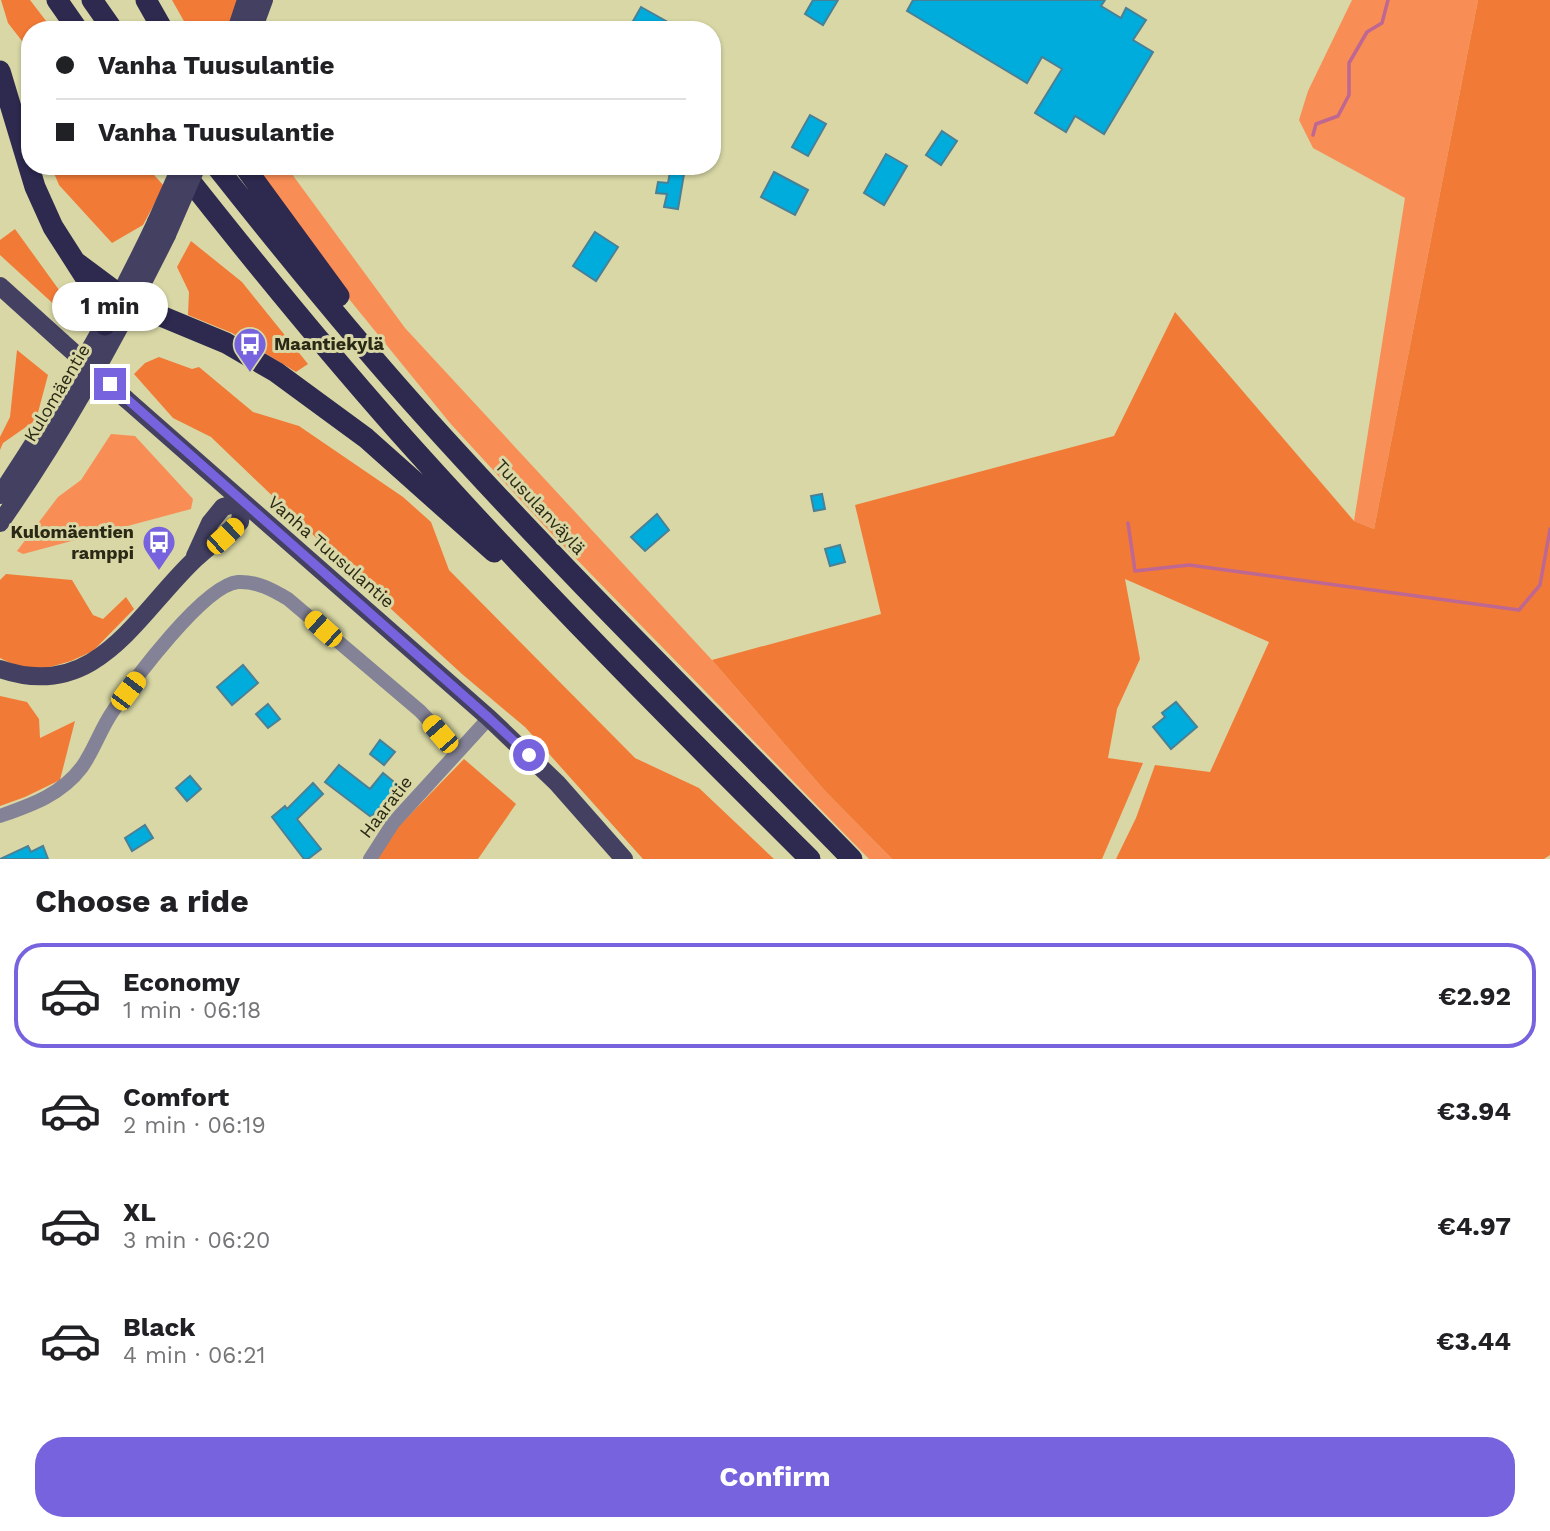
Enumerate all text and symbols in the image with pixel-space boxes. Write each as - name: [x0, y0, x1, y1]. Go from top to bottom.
- text: Vanha Tuusulantie: [98, 50, 335, 80]
- text: Vanha Tuusulantie: [98, 117, 335, 147]
- callout: 1 min: [52, 282, 168, 332]
- text: 1 min: [80, 293, 140, 320]
- bus stop icon: Maantiekylä: [231, 325, 269, 374]
- place label: Maantiekylä: [274, 333, 384, 354]
- street label: Kulomäentie: [19, 340, 94, 445]
- route end: [94, 368, 126, 400]
- street label: Tuusulanväylä: [491, 455, 590, 559]
- street label: Vanha Tuusulantie: [264, 491, 399, 612]
- car: [203, 514, 248, 558]
- place label: Kulomäentien ramppi: [10, 521, 134, 563]
- bus stop icon: Kulomäentien ramppi: [140, 523, 178, 572]
- car: [301, 607, 346, 651]
- car: [107, 668, 150, 714]
- car: [419, 711, 462, 757]
- route start: [513, 739, 545, 771]
- street label: Haaratie: [355, 771, 416, 842]
- text: Choose a ride: [35, 882, 249, 920]
- icon: car: [39, 964, 102, 1027]
- text: Economy: [123, 967, 240, 997]
- text: €2.92: [1438, 981, 1511, 1011]
- text: 1 min · 06:18: [123, 997, 261, 1024]
- icon: car: [39, 1079, 102, 1142]
- text: Comfort: [123, 1082, 229, 1112]
- text: €3.94: [1437, 1096, 1511, 1126]
- text: 2 min · 06:19: [123, 1112, 266, 1139]
- icon: car: [39, 1194, 102, 1257]
- text: XL: [123, 1197, 156, 1227]
- text: €4.97: [1437, 1211, 1511, 1241]
- text: 3 min · 06:20: [123, 1227, 270, 1254]
- icon: car: [39, 1309, 102, 1372]
- text: Black: [123, 1312, 195, 1342]
- text: €3.44: [1436, 1326, 1511, 1356]
- text: 4 min · 06:21: [123, 1342, 266, 1369]
- button: Confirm: [35, 1437, 1515, 1517]

